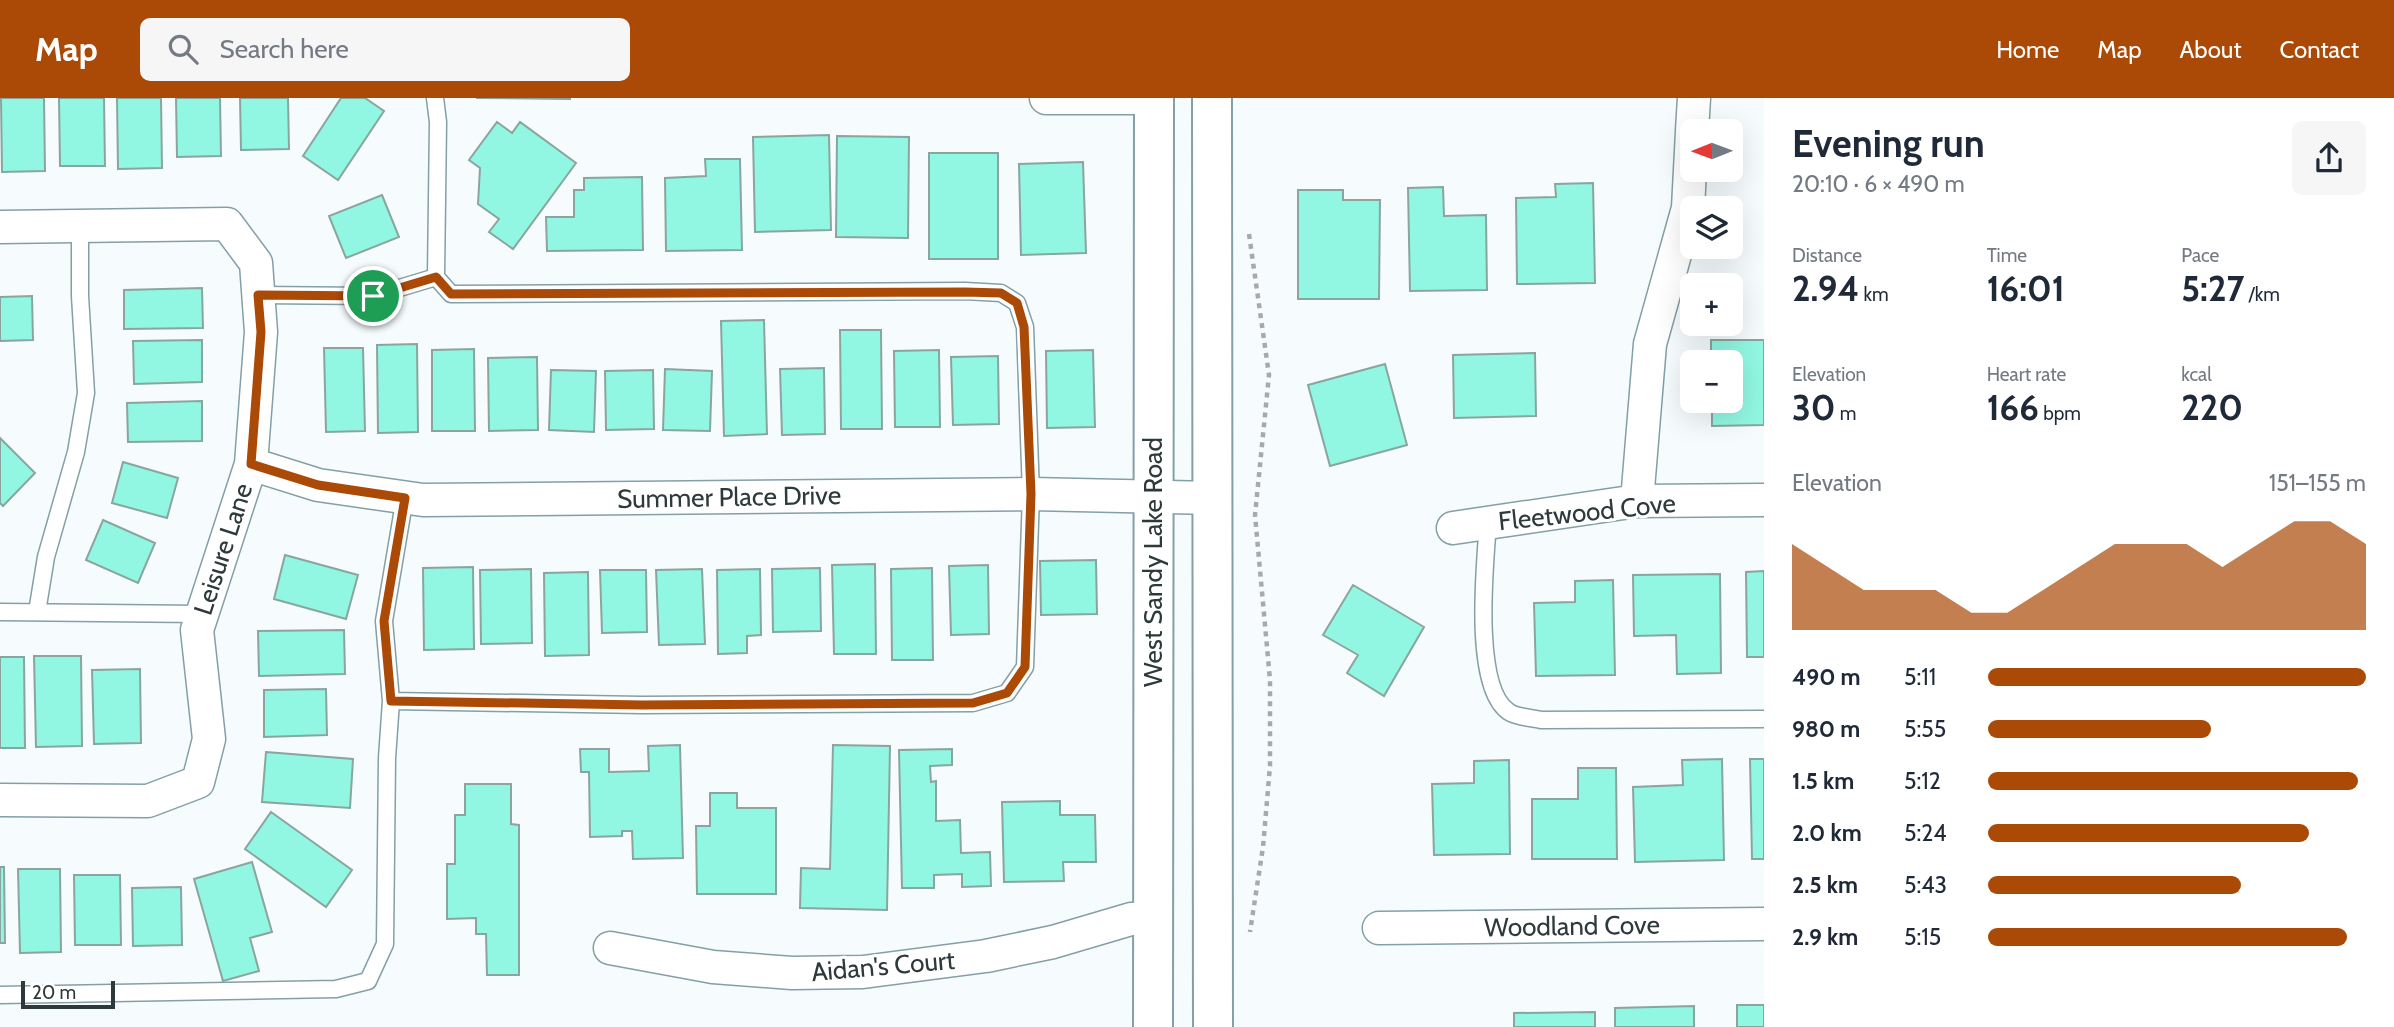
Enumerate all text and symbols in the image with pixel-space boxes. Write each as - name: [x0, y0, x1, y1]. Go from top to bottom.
- search box: [140, 18, 630, 81]
- text: Map: [35, 29, 98, 69]
- icon: search: [164, 30, 202, 68]
- text: Search here: [220, 33, 349, 65]
- text: Home: [1996, 35, 2059, 64]
- text: Map: [2097, 35, 2142, 64]
- text: About: [2180, 35, 2242, 64]
- text: Contact: [2280, 35, 2359, 64]
- north arrow: [1680, 119, 1743, 182]
- map controls: [1680, 119, 1743, 413]
- text: Evening run: [1792, 120, 1985, 167]
- button: share: [2292, 121, 2366, 195]
- text: 20:10 · 6 × 490 m: [1792, 170, 1965, 198]
- button: layers: [1680, 196, 1743, 259]
- text: Distance: [1792, 244, 1862, 267]
- text: Time: [1987, 244, 2027, 267]
- text: Pace: [2181, 244, 2219, 267]
- pin: [343, 266, 403, 326]
- text: 2.94: [1792, 267, 1859, 310]
- text: 16:01: [1987, 267, 2065, 310]
- text: 5:27: [2181, 267, 2244, 310]
- button: +: [1680, 273, 1743, 336]
- icon: arrive: [354, 277, 392, 315]
- text: km: [1859, 283, 1889, 306]
- text: /km: [2244, 283, 2280, 306]
- button: −: [1680, 350, 1743, 413]
- text: Elevation: [1792, 363, 1866, 386]
- text: Heart rate: [1987, 363, 2066, 386]
- text: kcal: [2181, 363, 2212, 386]
- text: 30: [1792, 386, 1836, 429]
- text: 166: [1987, 386, 2039, 429]
- text: 220: [2181, 386, 2243, 429]
- text: m: [1836, 402, 1857, 425]
- text: bpm: [2039, 402, 2081, 425]
- street label: West Sandy Lake Road: [1137, 437, 1169, 687]
- text: Elevation: [1792, 469, 1882, 497]
- text: 151–155 m: [2269, 469, 2366, 497]
- street label: Leisure Lane: [187, 479, 259, 619]
- street label: Summer Place Drive: [617, 479, 841, 515]
- street label: Fleetwood Cove: [1497, 487, 1677, 537]
- text: 490 m: [1792, 663, 1861, 691]
- text: 5:11: [1904, 663, 1936, 691]
- text: 980 m: [1792, 715, 1860, 743]
- text: 5:55: [1904, 715, 1946, 743]
- text: 1.5 km: [1792, 767, 1854, 795]
- text: 5:12: [1904, 767, 1941, 795]
- text: 2.0 km: [1792, 819, 1862, 847]
- text: 5:24: [1904, 819, 1947, 847]
- text: 2.5 km: [1792, 871, 1858, 899]
- text: 5:43: [1904, 871, 1947, 899]
- street label: Woodland Cove: [1484, 908, 1660, 944]
- text: 2.9 km: [1792, 923, 1858, 951]
- text: 5:15: [1904, 923, 1941, 951]
- street label: Aidan's Court: [810, 944, 956, 988]
- scale bar: [21, 978, 116, 1010]
- text: 20 m: [32, 981, 76, 1004]

